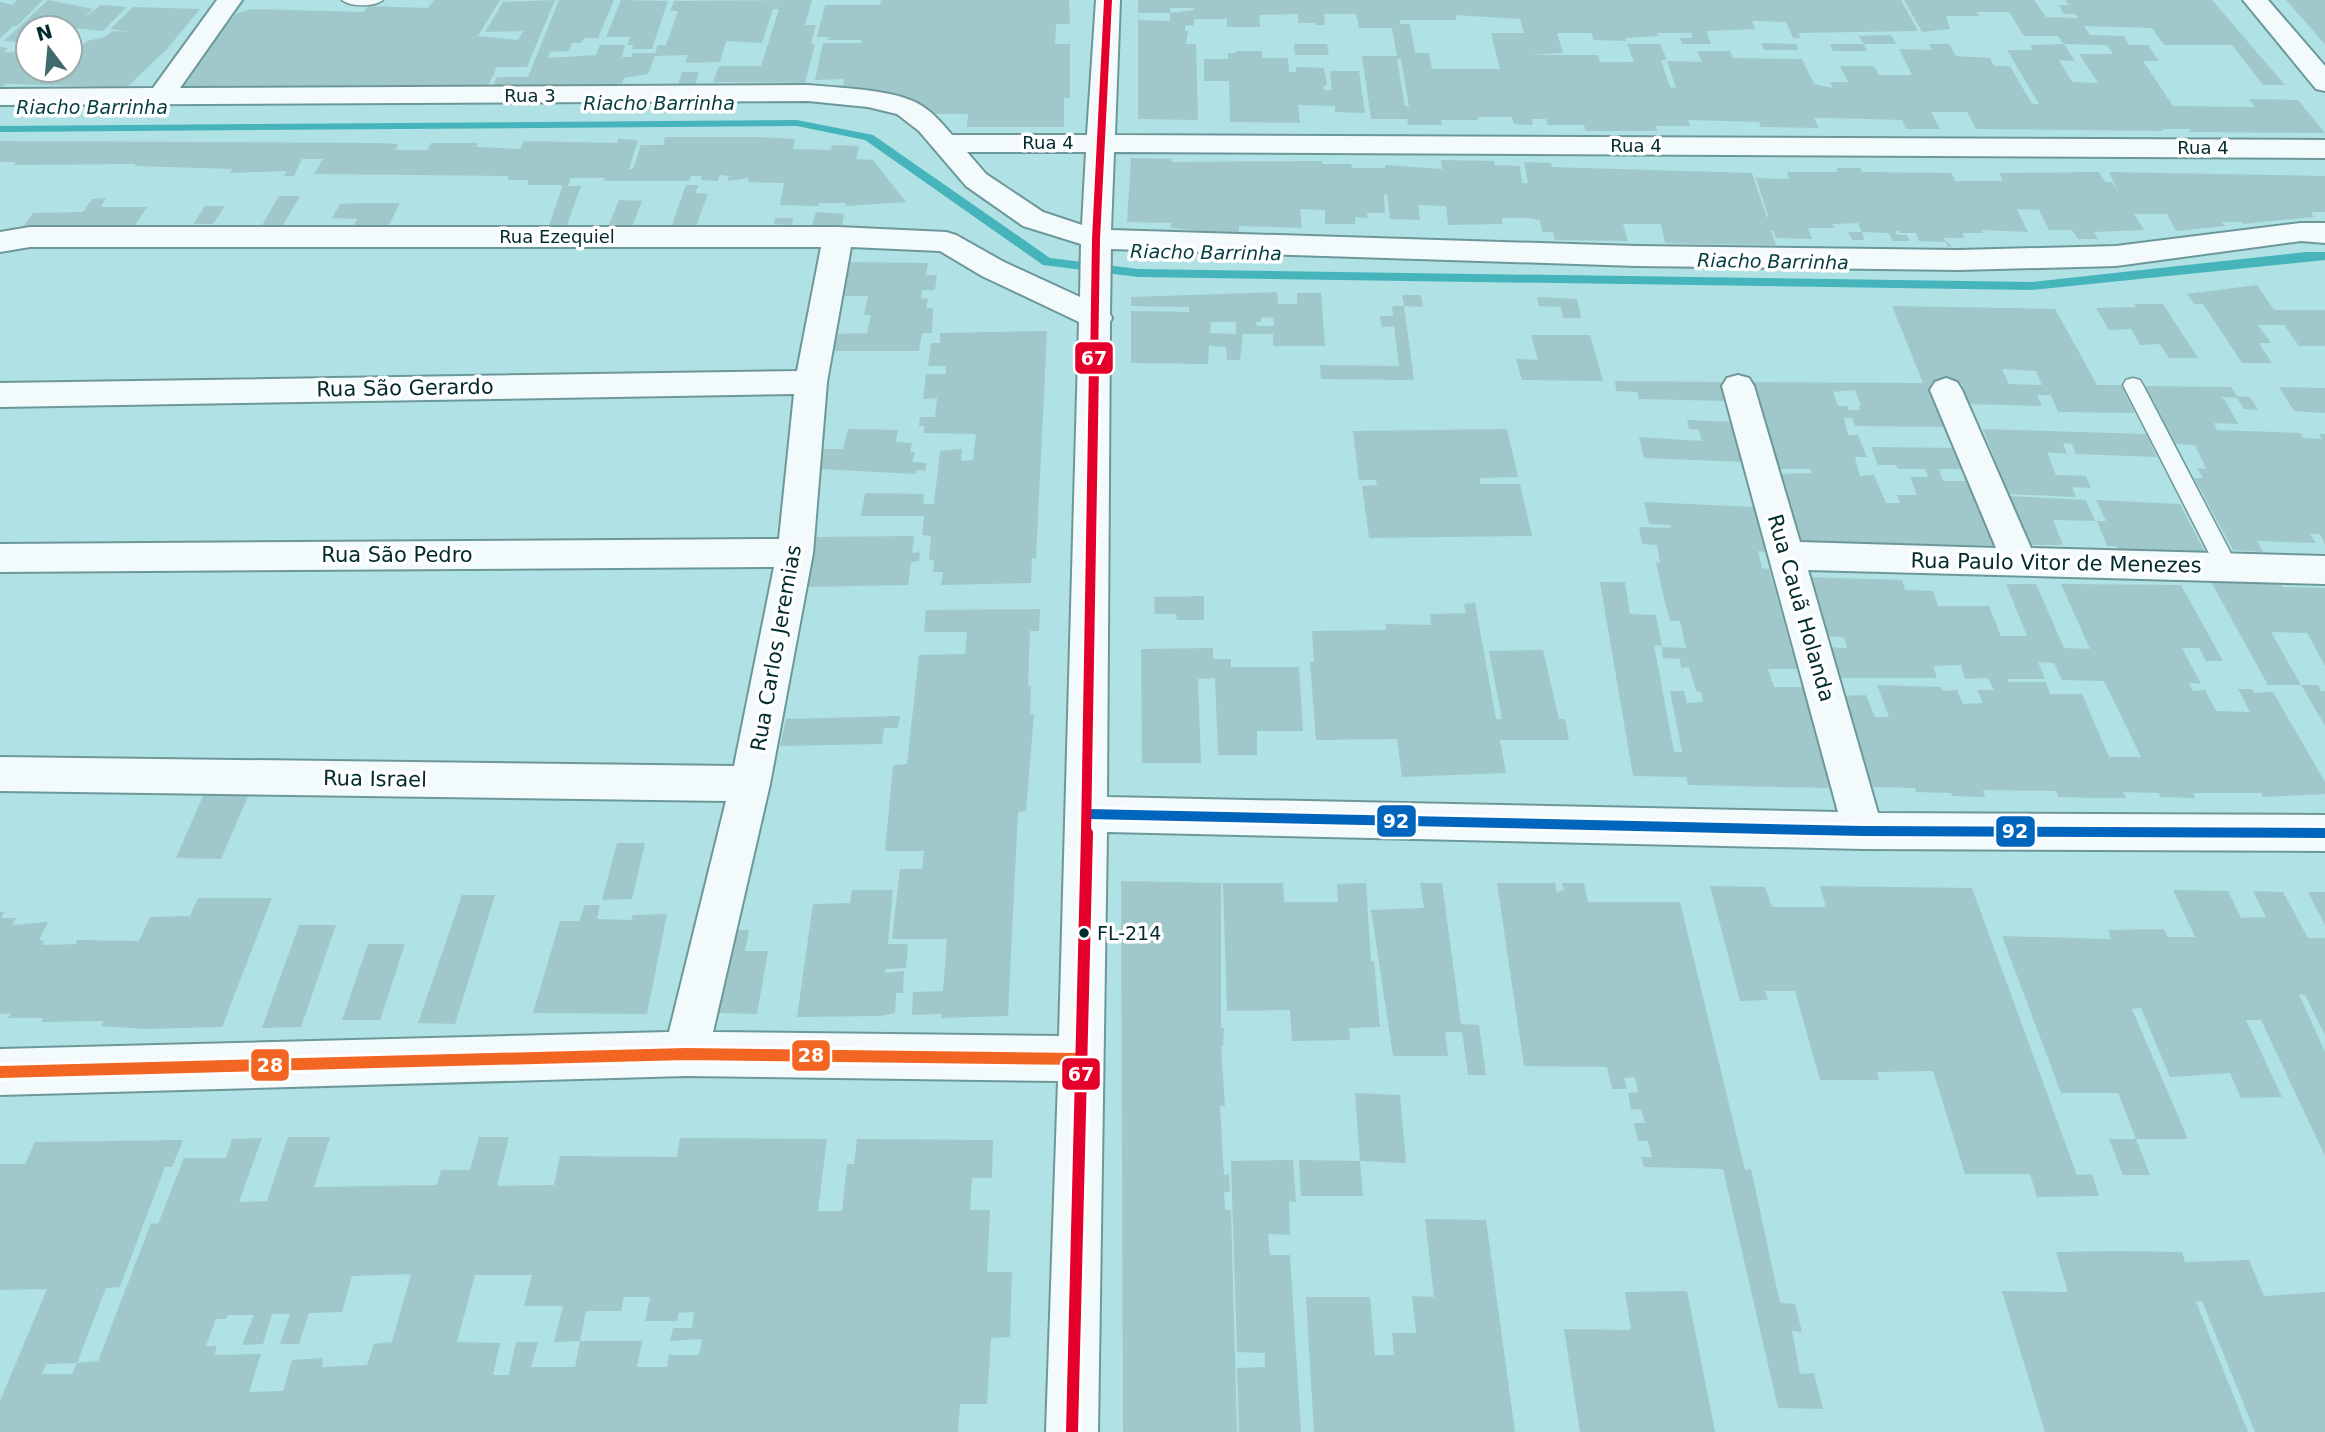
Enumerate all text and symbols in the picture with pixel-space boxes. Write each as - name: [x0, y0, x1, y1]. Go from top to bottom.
- north arrow: [14, 14, 84, 84]
- text: N: [34, 20, 55, 45]
- street label: Rua 3: [504, 85, 556, 106]
- water label: Riacho Barrinha: [583, 92, 735, 114]
- water label: Riacho Barrinha: [16, 96, 168, 118]
- street label: Rua 4: [1022, 132, 1074, 153]
- street label: Rua 4: [1610, 135, 1662, 156]
- street label: Rua 4: [2177, 137, 2229, 158]
- street label: Rua Ezequiel: [499, 226, 615, 247]
- water label: Riacho Barrinha: [1130, 240, 1282, 264]
- water label: Riacho Barrinha: [1697, 249, 1849, 273]
- line badge: 67: [1074, 341, 1114, 375]
- text: 67: [1081, 347, 1107, 369]
- street label: Rua São Gerardo: [316, 374, 494, 402]
- street label: Rua Cauã Holanda: [1763, 512, 1839, 704]
- street label: Rua São Pedro: [321, 543, 473, 567]
- street label: Rua Carlos Jeremias: [746, 543, 806, 753]
- street label: Rua Paulo Vitor de Menezes: [1910, 548, 2202, 578]
- street label: Rua Israel: [323, 766, 427, 792]
- line badge: 92: [1376, 804, 1417, 838]
- text: 92: [1383, 810, 1409, 832]
- line badge: 92: [1995, 815, 2036, 848]
- text: 92: [2002, 820, 2028, 842]
- place label: FL-214: [1097, 922, 1161, 944]
- marker: FL-214: [1077, 926, 1091, 940]
- line badge: 28: [791, 1039, 831, 1072]
- text: 28: [798, 1044, 824, 1066]
- line badge: 28: [250, 1048, 290, 1082]
- text: 28: [257, 1054, 283, 1076]
- line badge: 67: [1061, 1057, 1101, 1091]
- text: 67: [1068, 1063, 1094, 1085]

